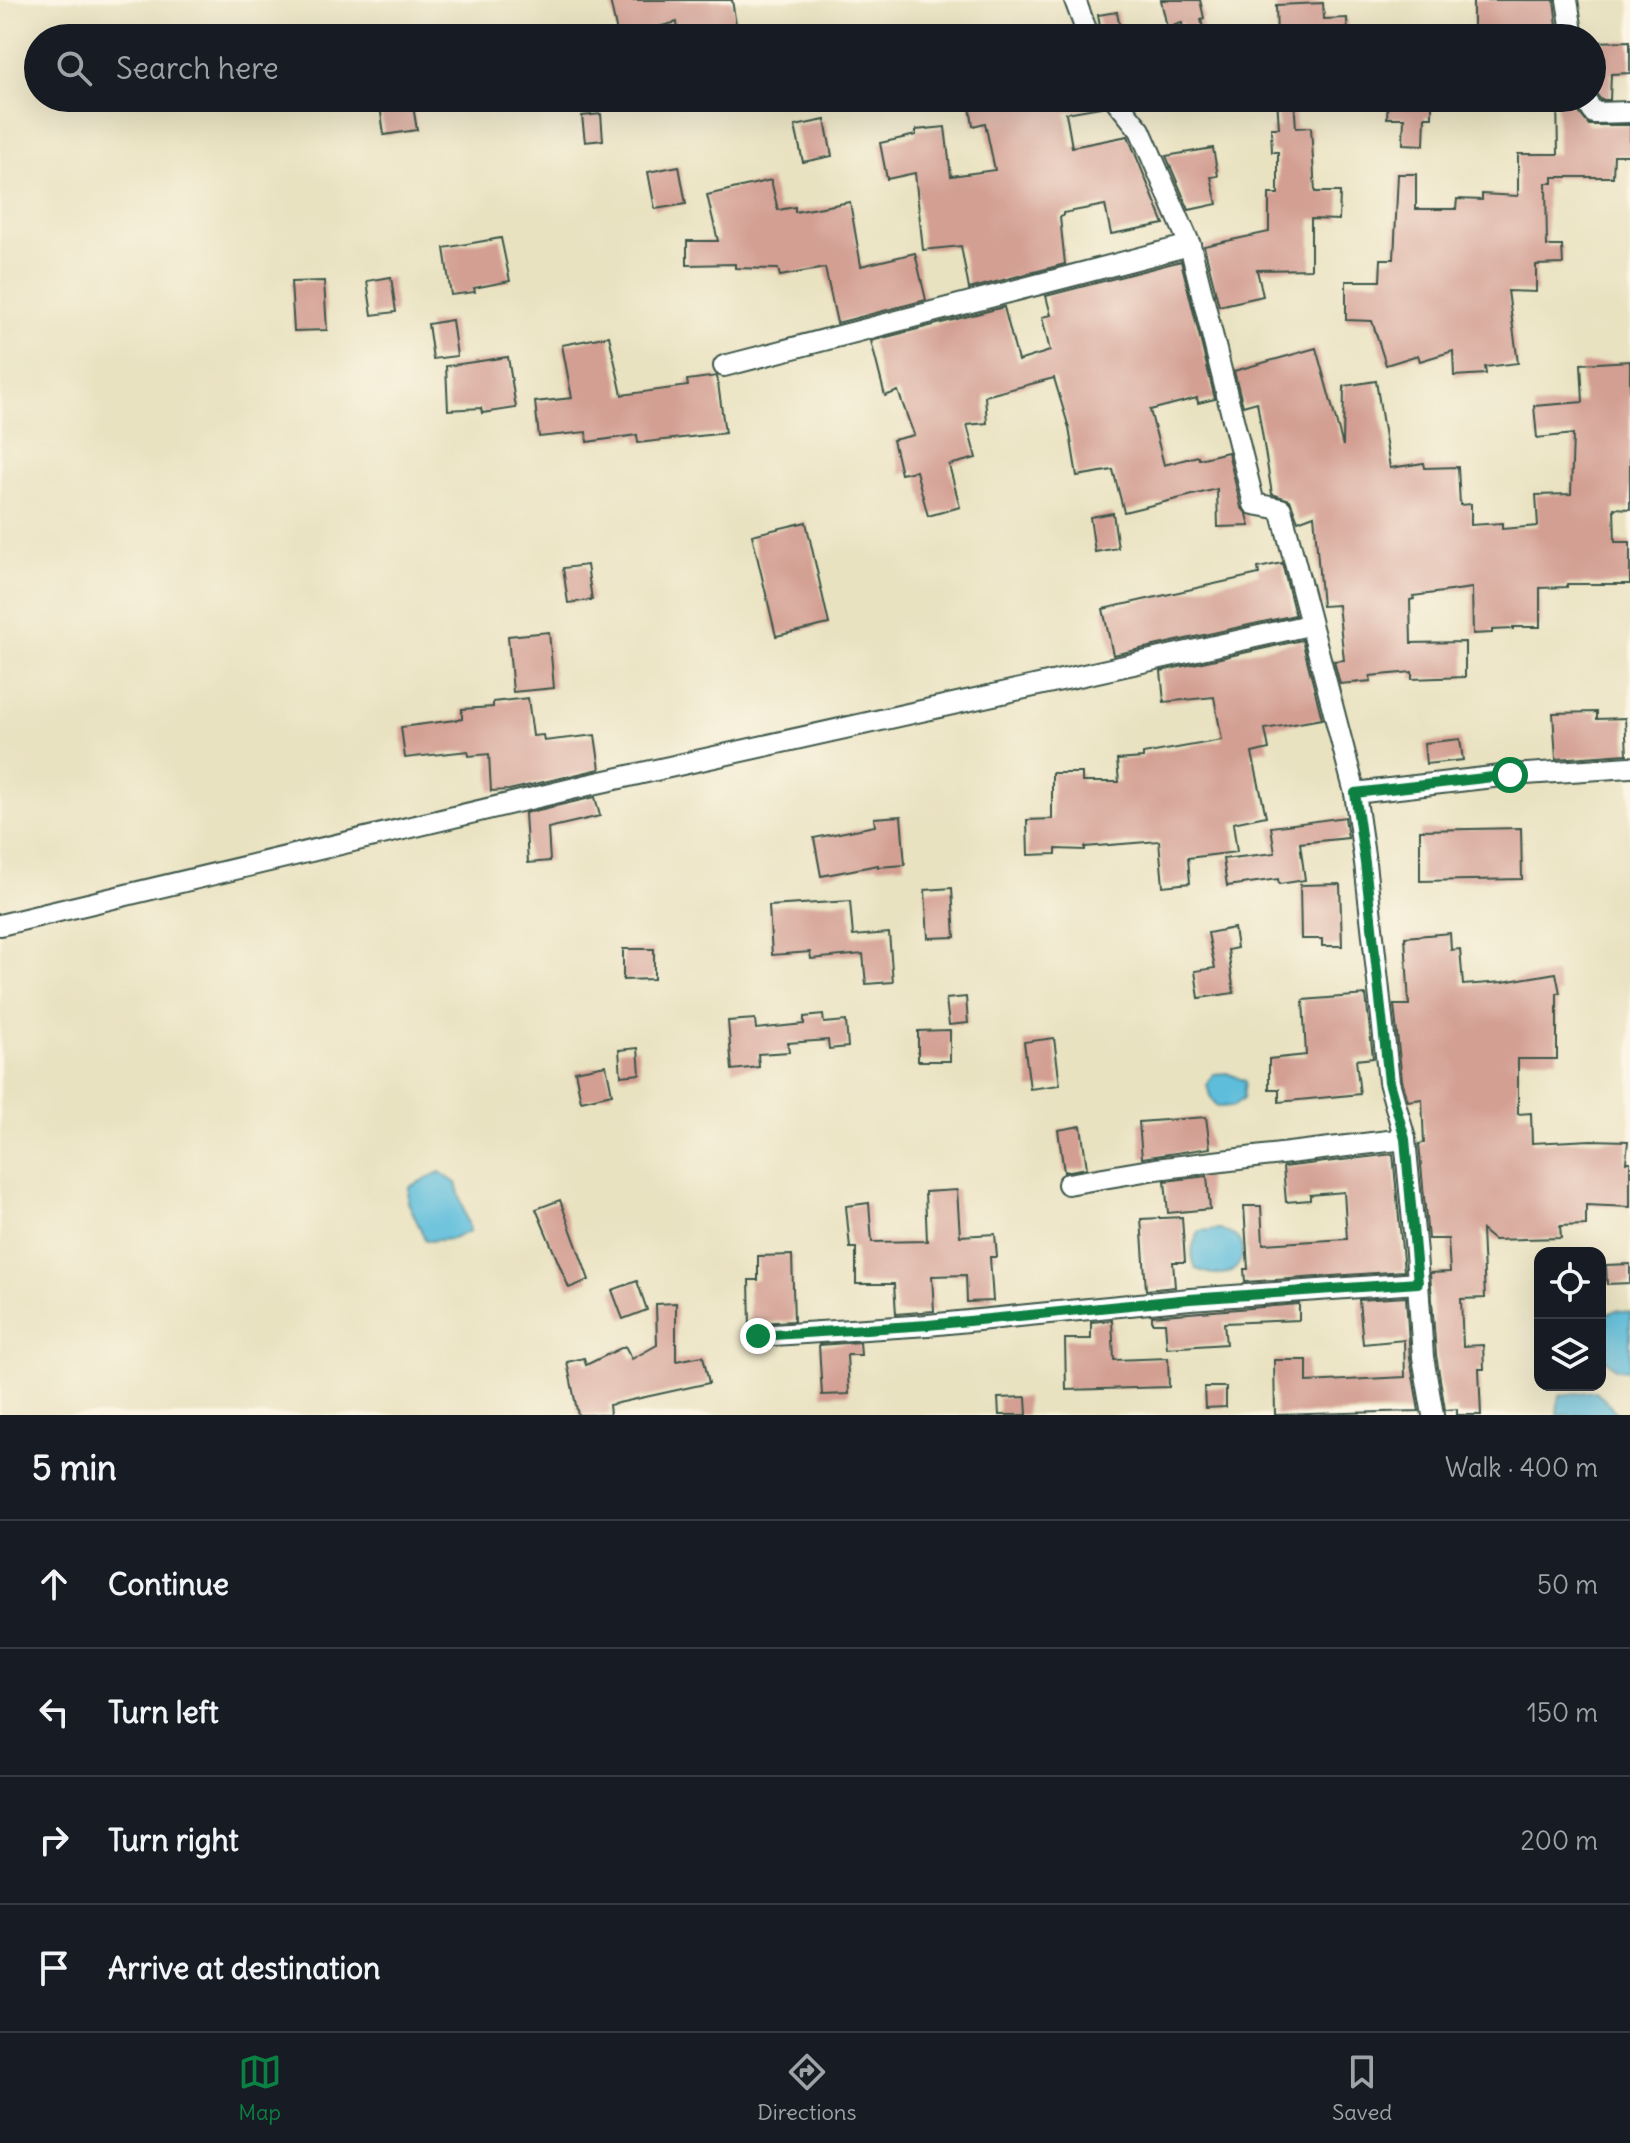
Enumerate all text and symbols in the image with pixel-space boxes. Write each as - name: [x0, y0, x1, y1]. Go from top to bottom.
- search box: [24, 24, 1606, 112]
- icon: search: [52, 46, 96, 90]
- text: Search here: [116, 49, 279, 87]
- route start: [1492, 757, 1528, 793]
- map controls: [1534, 1247, 1606, 1391]
- button: locate: [1534, 1247, 1606, 1319]
- route end: [740, 1318, 776, 1354]
- button: layers: [1534, 1319, 1606, 1391]
- text: 5 min: [32, 1446, 117, 1489]
- text: Walk · 400 m: [1445, 1451, 1598, 1484]
- icon: ahead: [32, 1562, 76, 1606]
- text: Continue: [108, 1565, 229, 1603]
- text: 50 m: [1537, 1568, 1598, 1601]
- icon: left: [32, 1690, 76, 1734]
- text: Turn left: [108, 1693, 219, 1731]
- text: 150 m: [1527, 1696, 1598, 1729]
- icon: right: [32, 1818, 76, 1862]
- text: Turn right: [108, 1821, 239, 1859]
- text: 200 m: [1521, 1824, 1598, 1857]
- icon: arrive: [32, 1946, 76, 1990]
- text: Arrive at destination: [108, 1949, 380, 1987]
- tab: Map: [238, 2050, 282, 2126]
- tab: Directions: [757, 2050, 857, 2126]
- tab: Saved: [1332, 2050, 1392, 2126]

